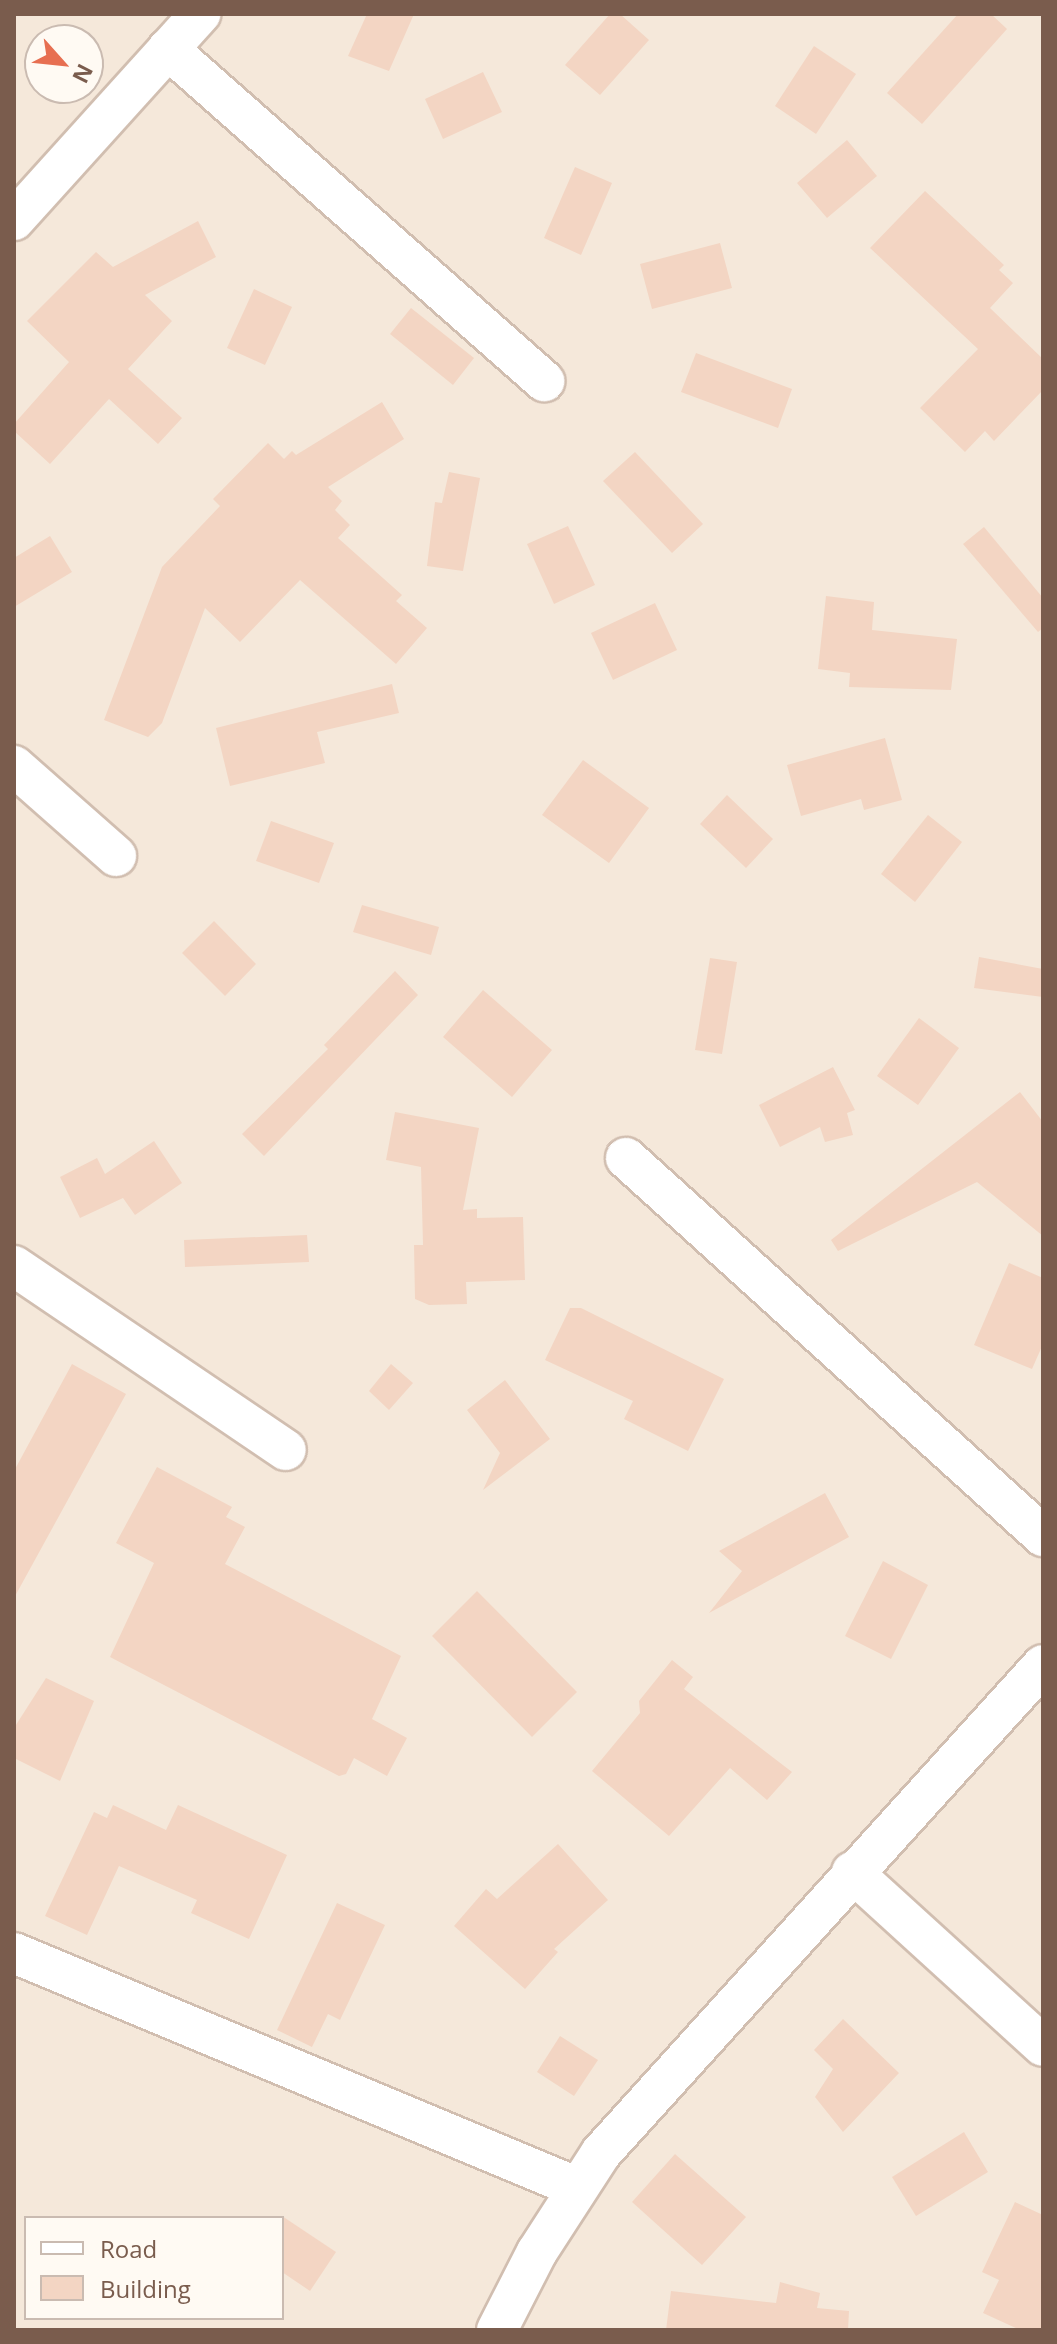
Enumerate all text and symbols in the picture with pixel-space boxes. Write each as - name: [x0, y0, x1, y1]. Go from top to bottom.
- north arrow: [24, 24, 104, 104]
- text: N: [66, 59, 101, 89]
- legend: [24, 2216, 284, 2320]
- text: Road: [100, 2232, 157, 2265]
- text: Building: [100, 2272, 191, 2305]

